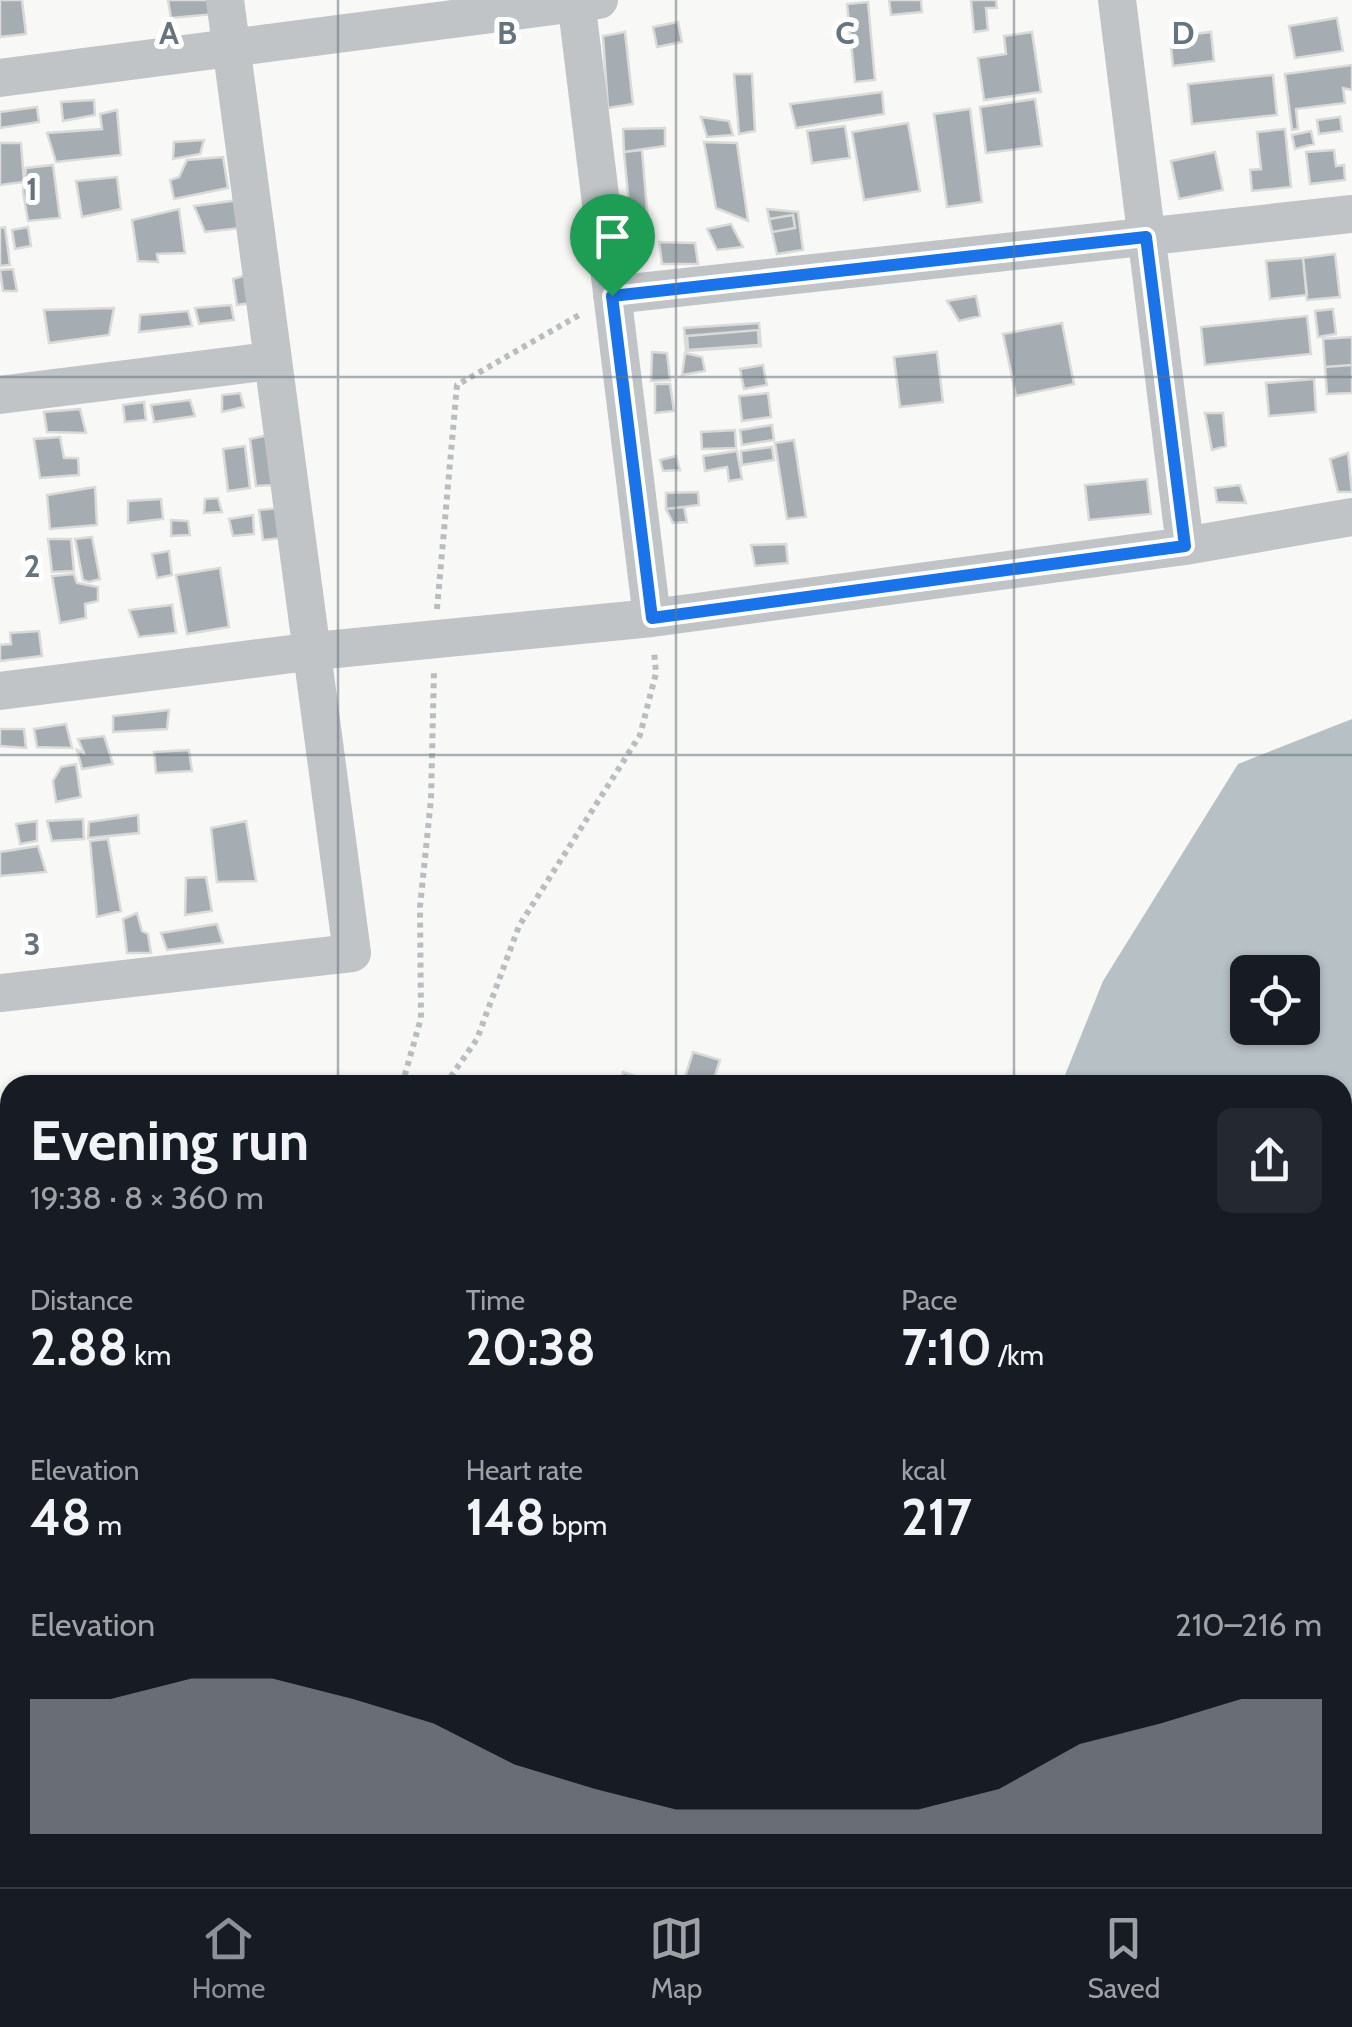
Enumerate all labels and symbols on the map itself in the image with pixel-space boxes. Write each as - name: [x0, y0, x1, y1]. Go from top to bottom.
- text: A: [159, 13, 179, 52]
- text: B: [497, 13, 517, 52]
- text: C: [835, 13, 855, 52]
- text: D: [1171, 13, 1195, 52]
- text: 1: [26, 169, 38, 208]
- pin: [570, 194, 655, 297]
- text: 2: [24, 546, 40, 585]
- text: 3: [23, 924, 41, 963]

